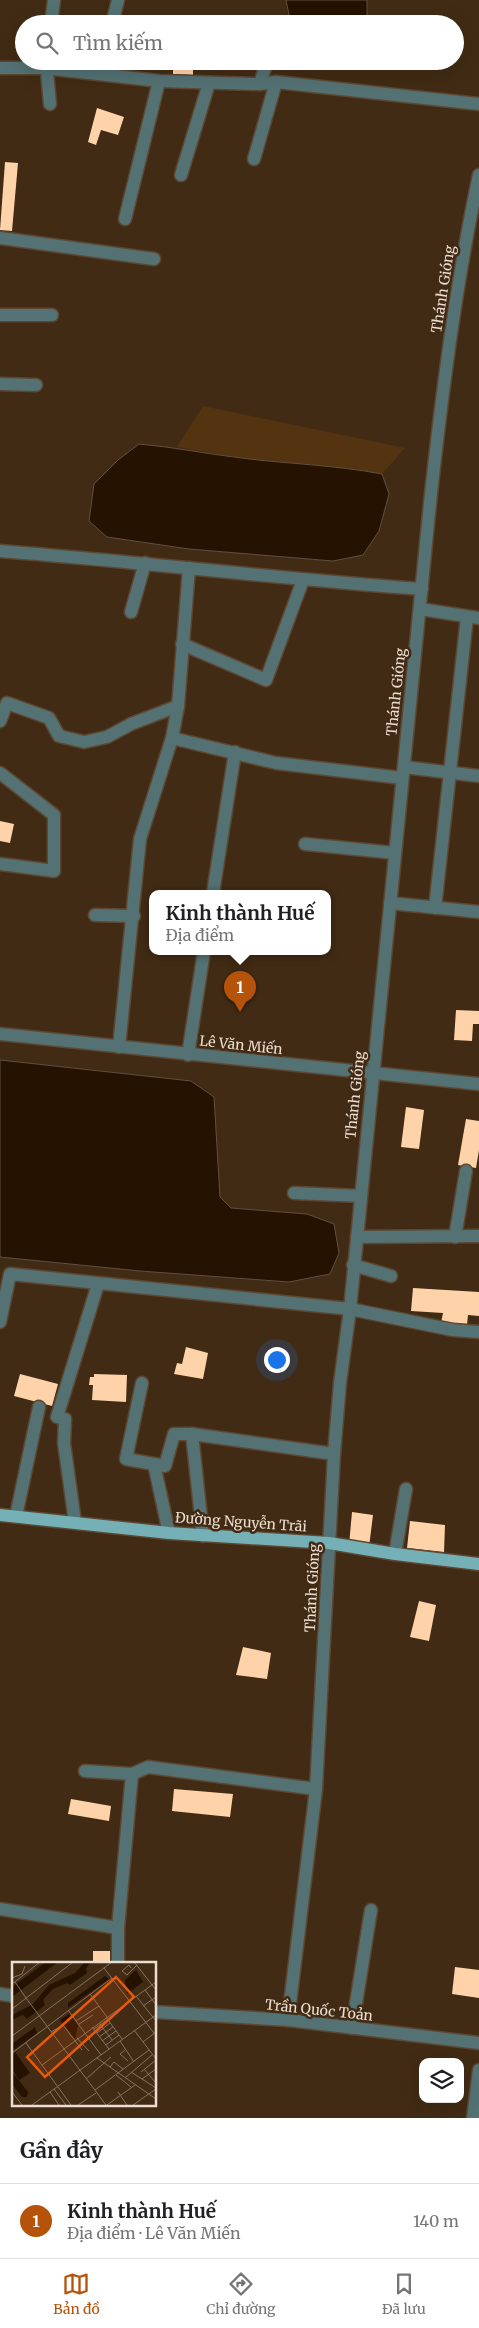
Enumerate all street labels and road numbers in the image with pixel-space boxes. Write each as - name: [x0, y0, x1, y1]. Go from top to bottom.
- street label: Thánh Gióng: [427, 243, 459, 334]
- street label: Thánh Gióng: [382, 647, 410, 737]
- street label: Lê Văn Miến: [199, 1032, 283, 1058]
- street label: Thánh Gióng: [341, 1050, 369, 1140]
- street label: Đường Nguyễn Trãi: [174, 1508, 308, 1536]
- street label: Thánh Gióng: [301, 1543, 323, 1633]
- street label: Trần Quốc Toản: [264, 1995, 374, 2025]

